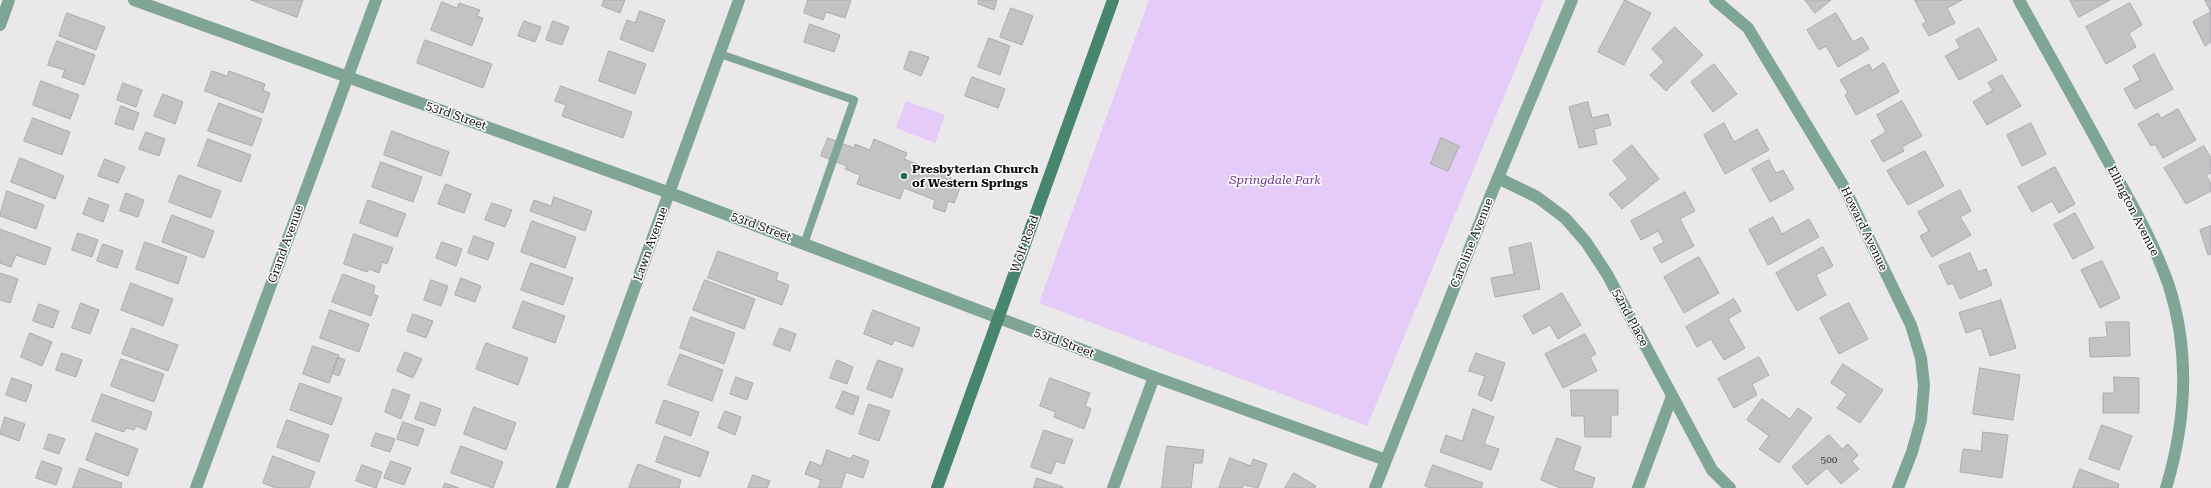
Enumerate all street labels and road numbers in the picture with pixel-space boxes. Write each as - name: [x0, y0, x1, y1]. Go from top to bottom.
- street label: 53rd Street: [424, 98, 488, 134]
- street label: Ellington Avenue: [2104, 164, 2162, 258]
- street label: Howard Avenue: [1837, 185, 1891, 273]
- street label: Caroline Avenue: [1447, 196, 1497, 290]
- street label: Grand Avenue: [265, 203, 307, 285]
- street label: Lawn Avenue: [631, 205, 671, 283]
- street label: 53rd Street: [729, 209, 793, 245]
- street label: Wolf Road: [1008, 213, 1042, 275]
- street label: 52nd Place: [1609, 287, 1651, 349]
- street label: 53rd Street: [1032, 325, 1096, 361]

